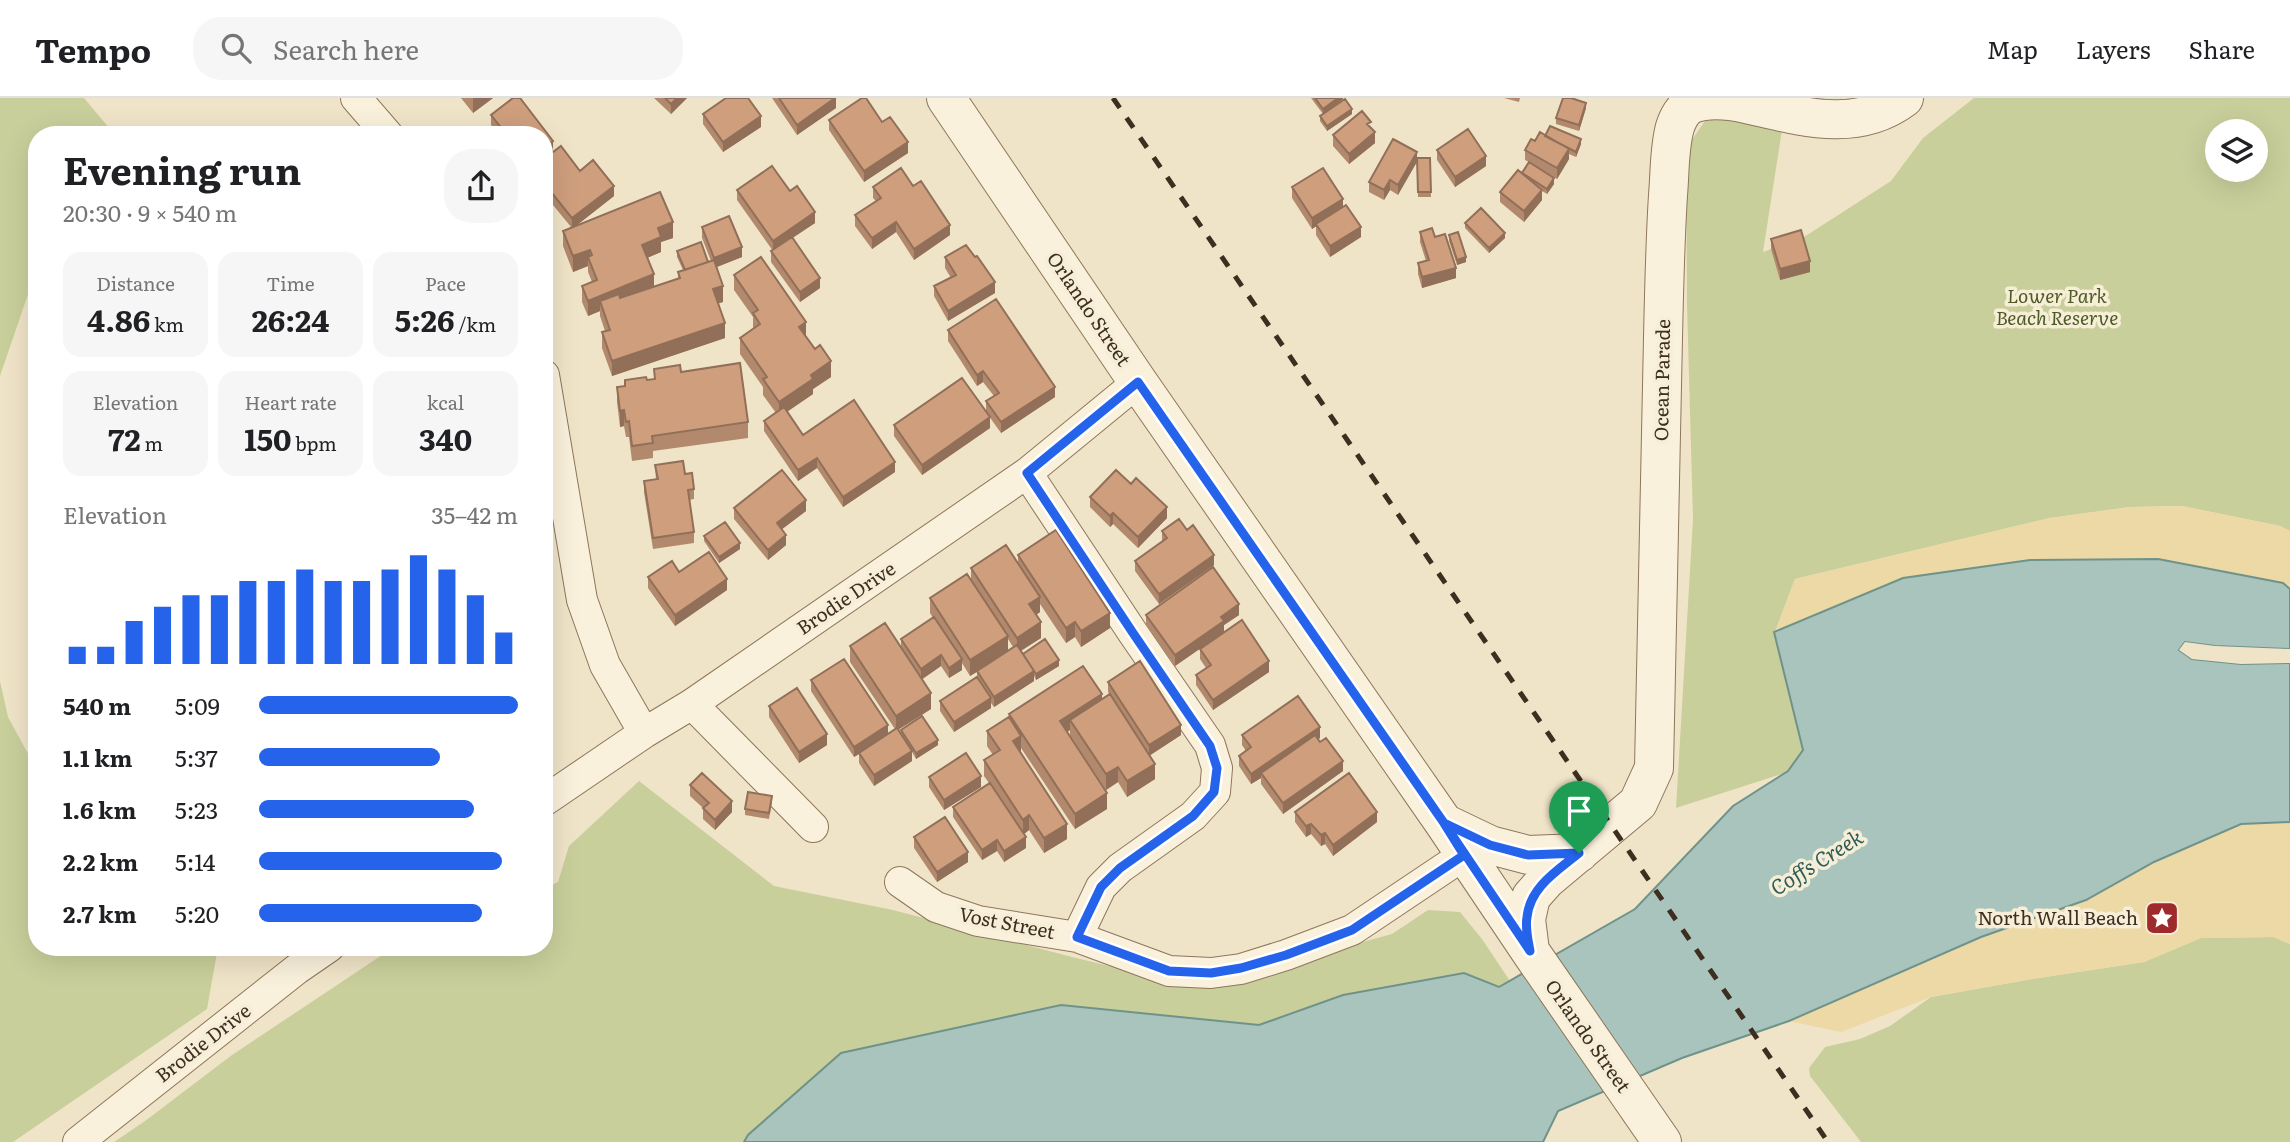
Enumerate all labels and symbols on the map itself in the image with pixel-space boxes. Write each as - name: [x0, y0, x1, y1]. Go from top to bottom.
- street label: Orlando Street: [1041, 246, 1139, 372]
- park label: Lower Park Beach Reserve: [1996, 281, 2118, 331]
- street label: Ocean Parade: [1646, 319, 1676, 441]
- street label: Brodie Drive: [790, 554, 901, 641]
- pin: [1549, 781, 1609, 853]
- water label: Coffs Creek: [1763, 820, 1868, 902]
- street label: Vost Street: [957, 899, 1058, 945]
- place icon: North Wall Beach: [2143, 899, 2181, 937]
- place label: North Wall Beach: [1977, 903, 2138, 931]
- street label: Orlando Street: [1539, 973, 1639, 1098]
- street label: Brodie Drive: [149, 996, 256, 1088]

